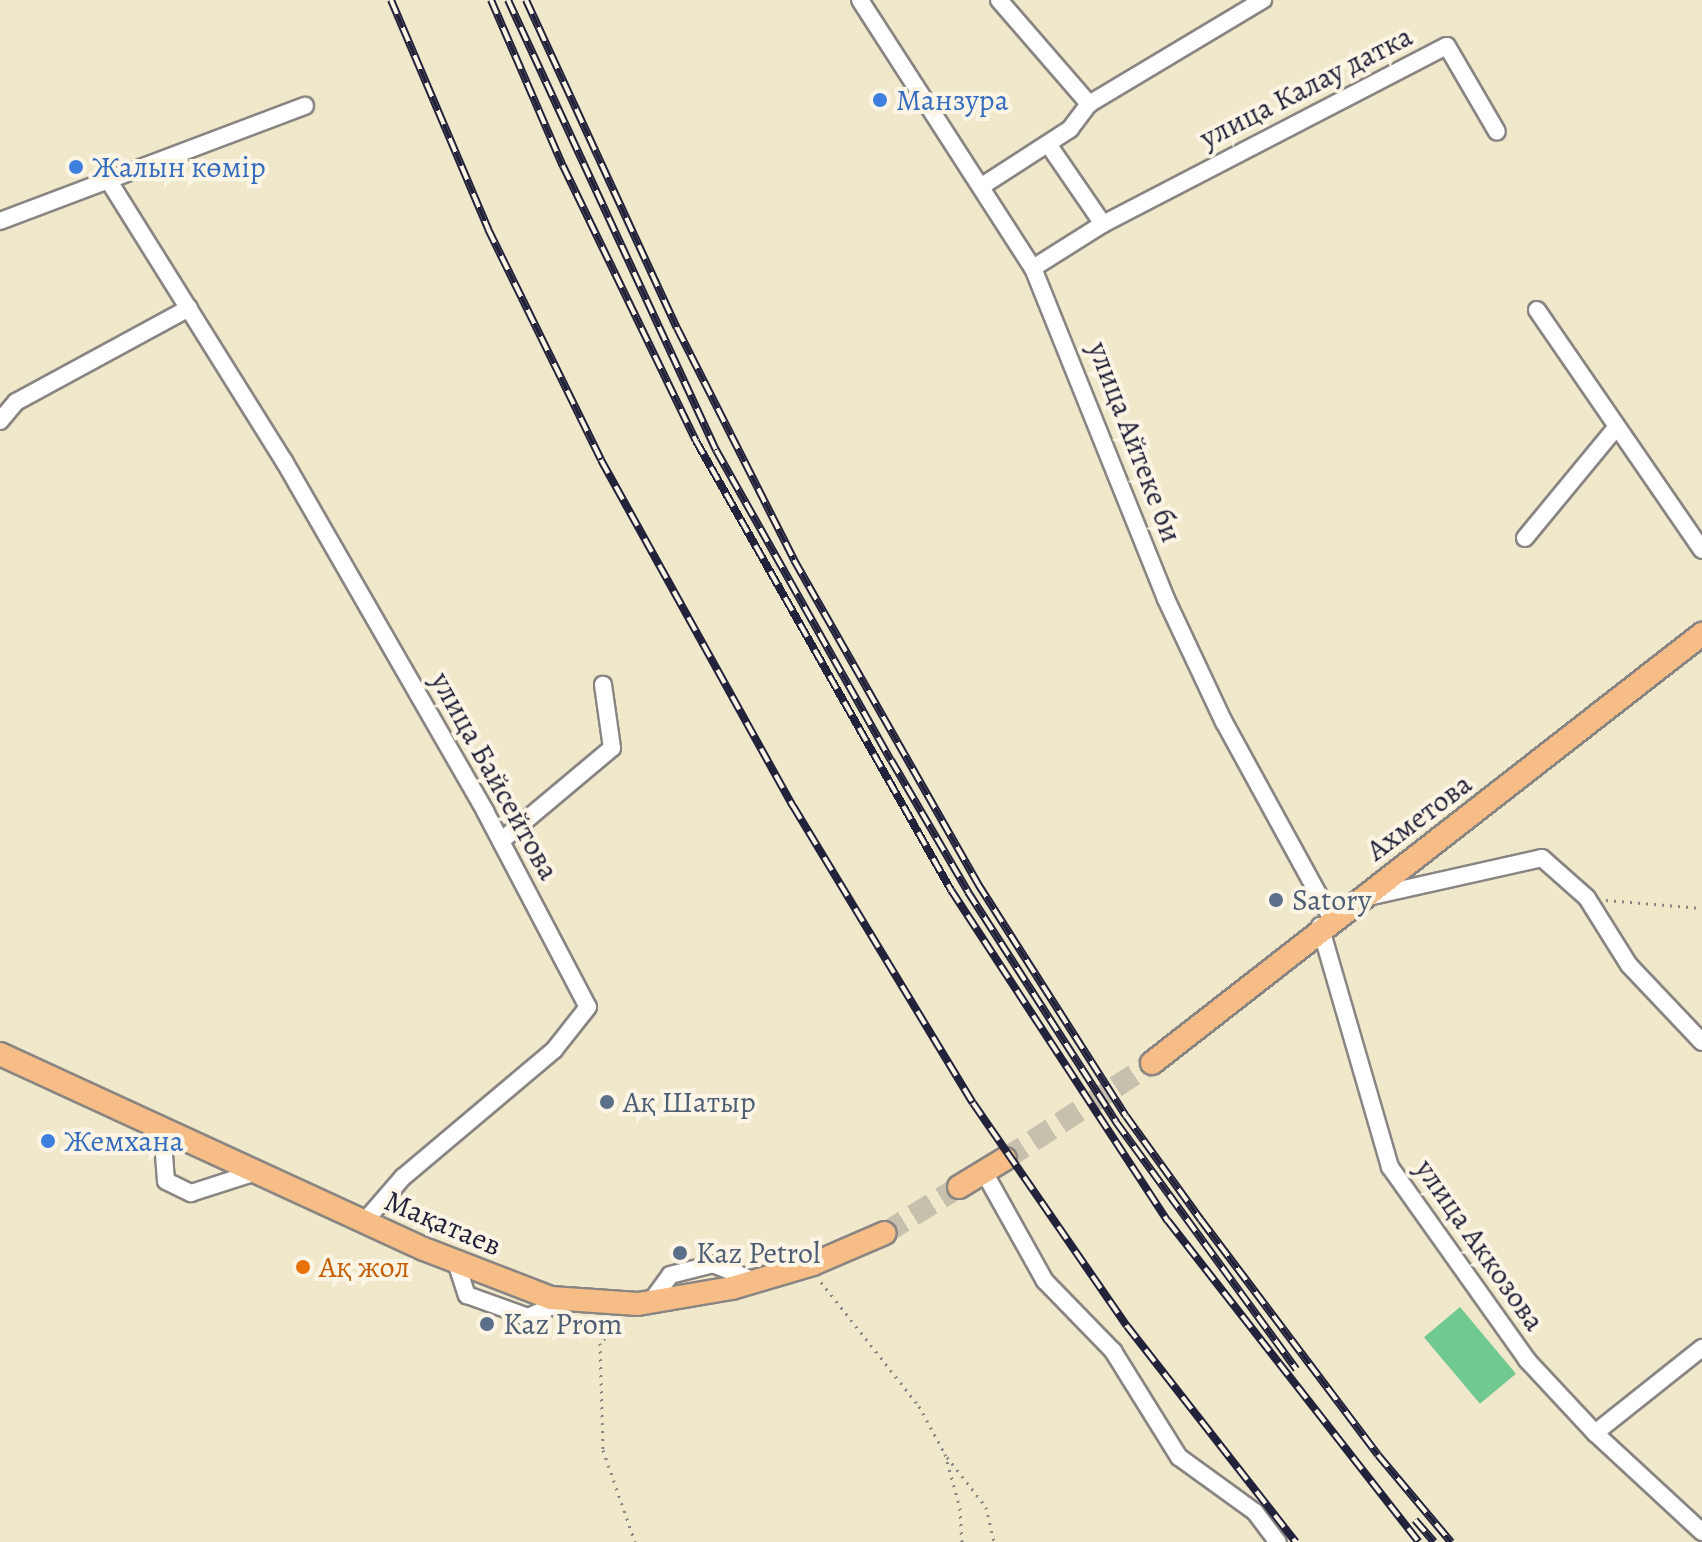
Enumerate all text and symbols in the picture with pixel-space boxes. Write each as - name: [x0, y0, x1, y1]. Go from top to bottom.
- street label: улица Калау датка: [1194, 18, 1418, 156]
- place label: Манзура: [896, 82, 1008, 118]
- marker: Манзура: [871, 91, 889, 109]
- place label: Жалын көмір: [92, 149, 266, 185]
- marker: Жалын көмір: [67, 158, 85, 176]
- street label: улица Айтеке би: [1080, 337, 1190, 547]
- street label: улица Байсейтова: [423, 666, 567, 886]
- street label: Ахметова: [1359, 766, 1479, 868]
- place label: Satory: [1292, 882, 1371, 918]
- marker: Satory: [1267, 891, 1285, 909]
- place label: Ақ Шатыр: [623, 1084, 756, 1120]
- marker: Ақ Шатыр: [598, 1093, 616, 1111]
- place label: Жемхана: [64, 1123, 184, 1159]
- marker: Жемхана: [39, 1132, 57, 1150]
- street label: улица Аккозова: [1408, 1152, 1552, 1338]
- street label: Мақатаев: [379, 1182, 507, 1264]
- place label: Kaz Petrol: [696, 1235, 820, 1271]
- marker: Kaz Petrol: [671, 1244, 689, 1262]
- place label: Ақ жол: [319, 1249, 410, 1285]
- marker: Ақ жол: [294, 1258, 312, 1276]
- place label: Kaz Prom: [503, 1306, 623, 1342]
- marker: Kaz Prom: [478, 1315, 496, 1333]

